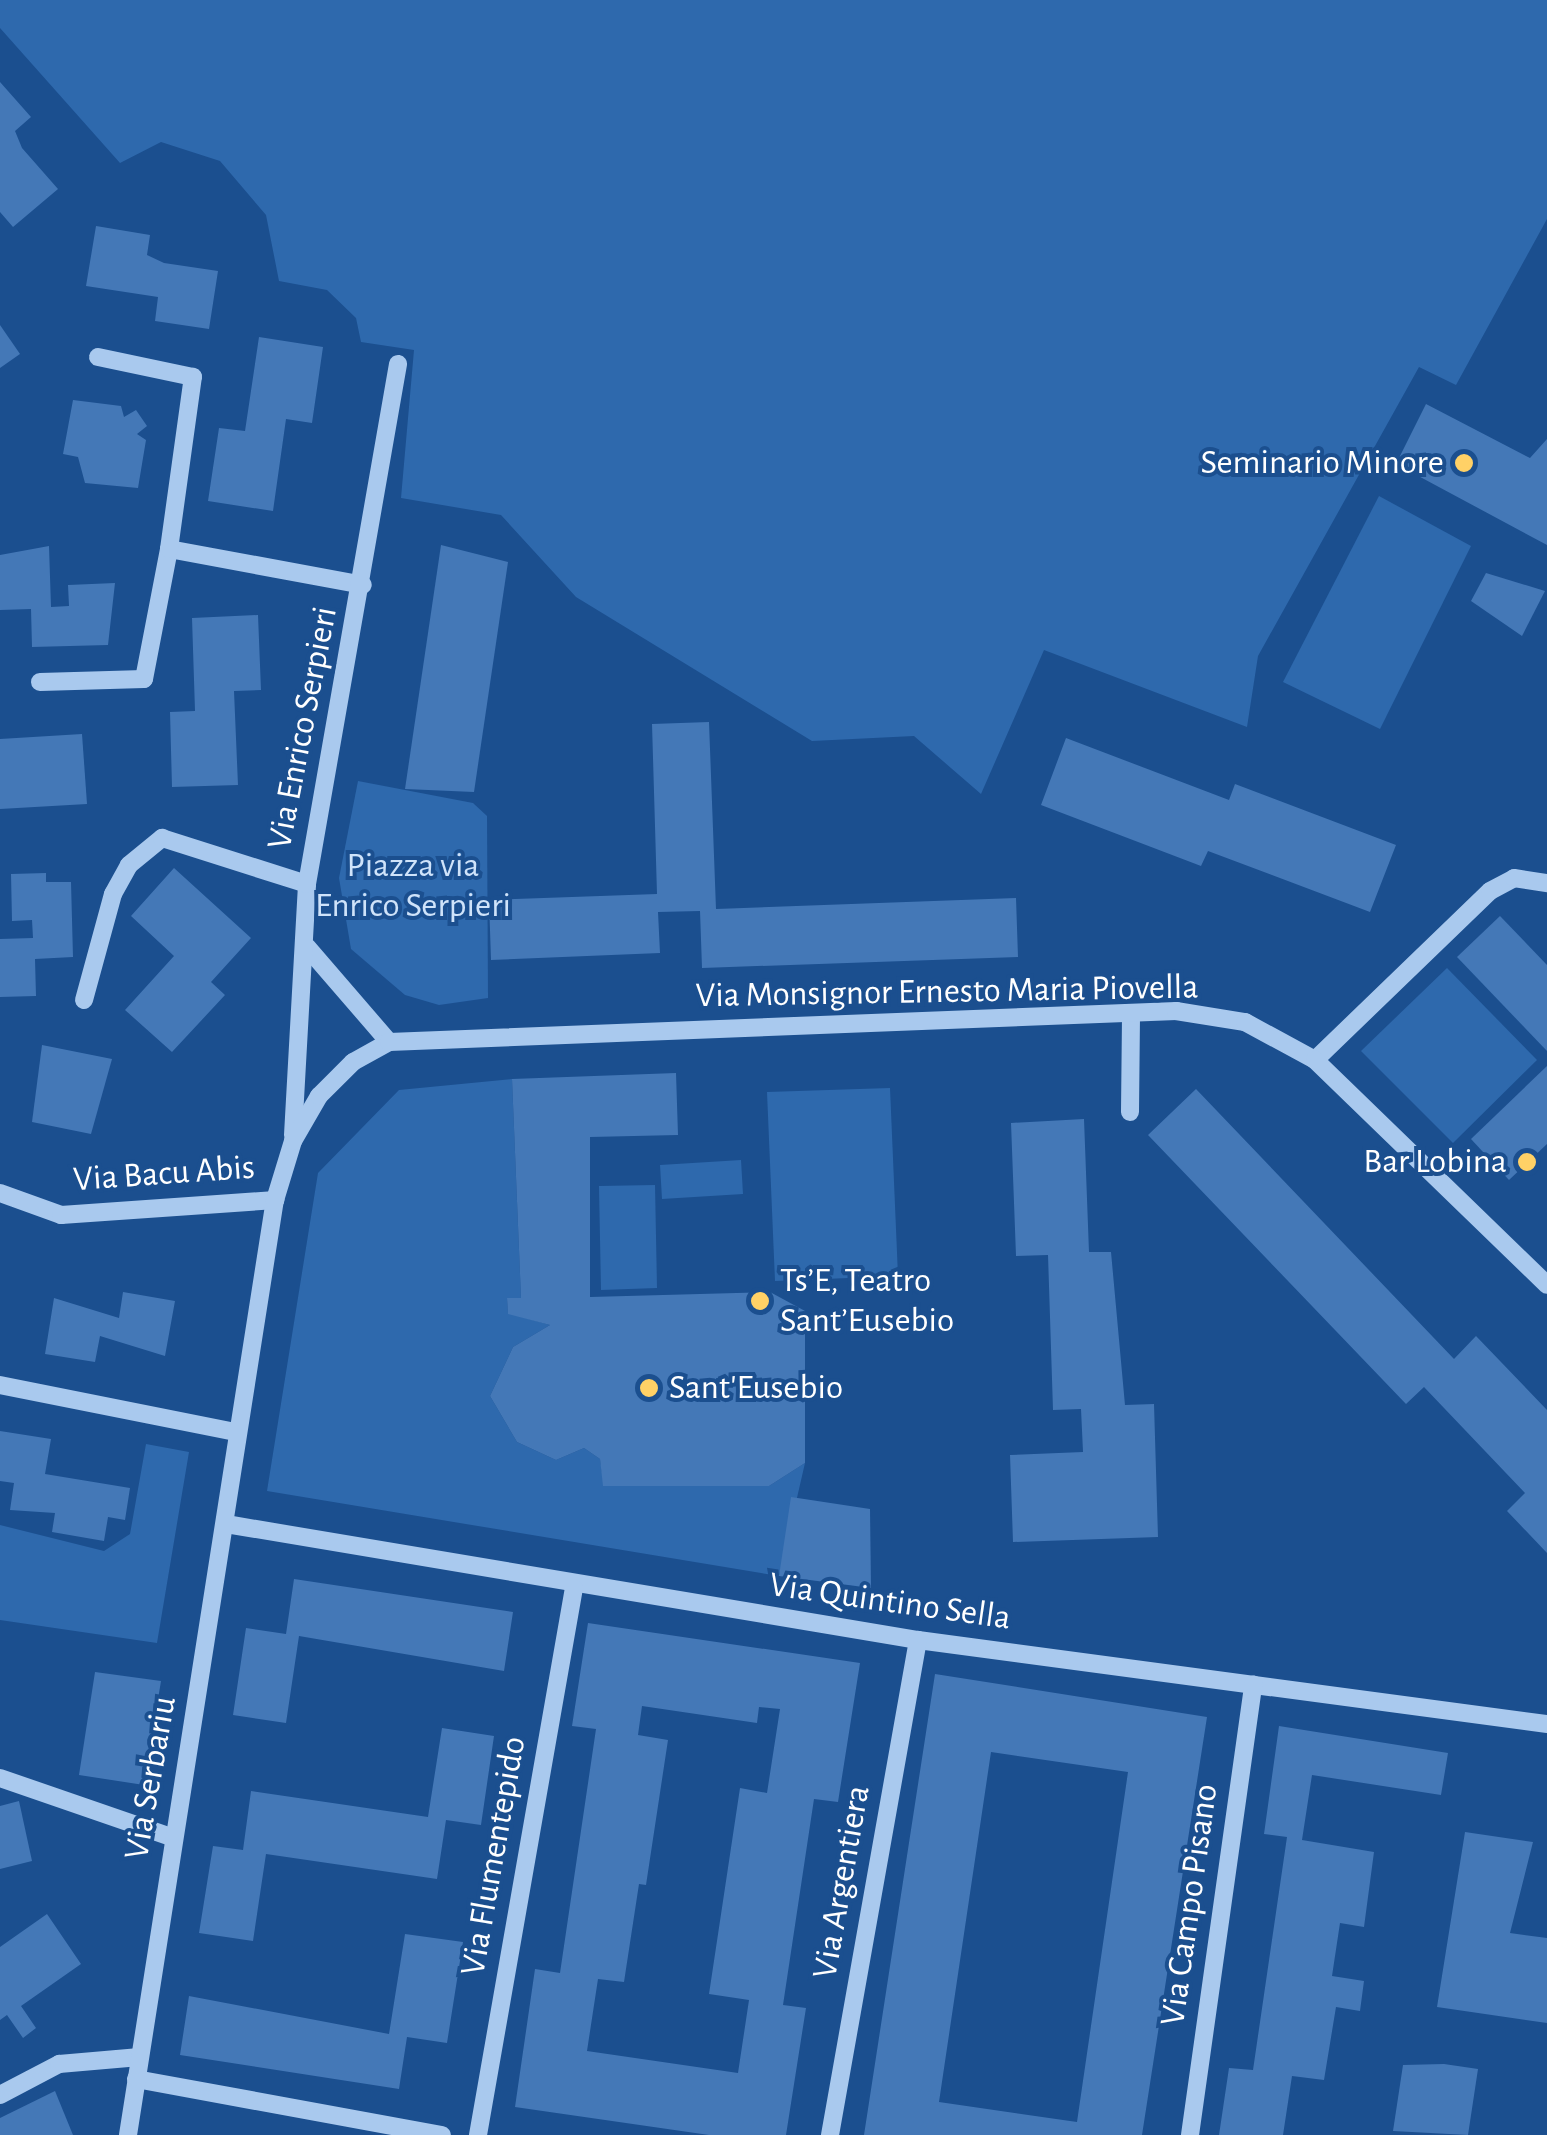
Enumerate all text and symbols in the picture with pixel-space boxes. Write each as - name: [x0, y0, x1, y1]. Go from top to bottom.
- place label: Seminario Minore: [1201, 442, 1444, 484]
- marker: Seminario Minore: [1453, 452, 1475, 474]
- street label: Via Enrico Serpieri: [259, 603, 347, 853]
- park label: Piazza via Enrico Serpieri: [315, 845, 511, 927]
- street label: Via Monsignor Ernesto Maria Piovella: [695, 967, 1199, 1017]
- place label: Bar Lobina: [1363, 1141, 1507, 1183]
- street label: Via Bacu Abis: [72, 1147, 256, 1201]
- marker: Bar Lobina: [1516, 1151, 1538, 1173]
- place label: Ts’E, Teatro Sant’Eusebio: [780, 1260, 954, 1342]
- marker: Ts’E, Teatro Sant’Eusebio: [749, 1290, 771, 1312]
- place label: Sant'Eusebio: [669, 1367, 843, 1409]
- marker: Sant'Eusebio: [638, 1377, 660, 1399]
- street label: Via Quintino Sella: [767, 1564, 1013, 1640]
- street label: Via Serbariu: [116, 1693, 186, 1863]
- street label: Via Flumentepido: [452, 1733, 536, 1979]
- street label: Via Campo Pisano: [1152, 1781, 1228, 2029]
- street label: Via Argentiera: [804, 1782, 880, 1982]

